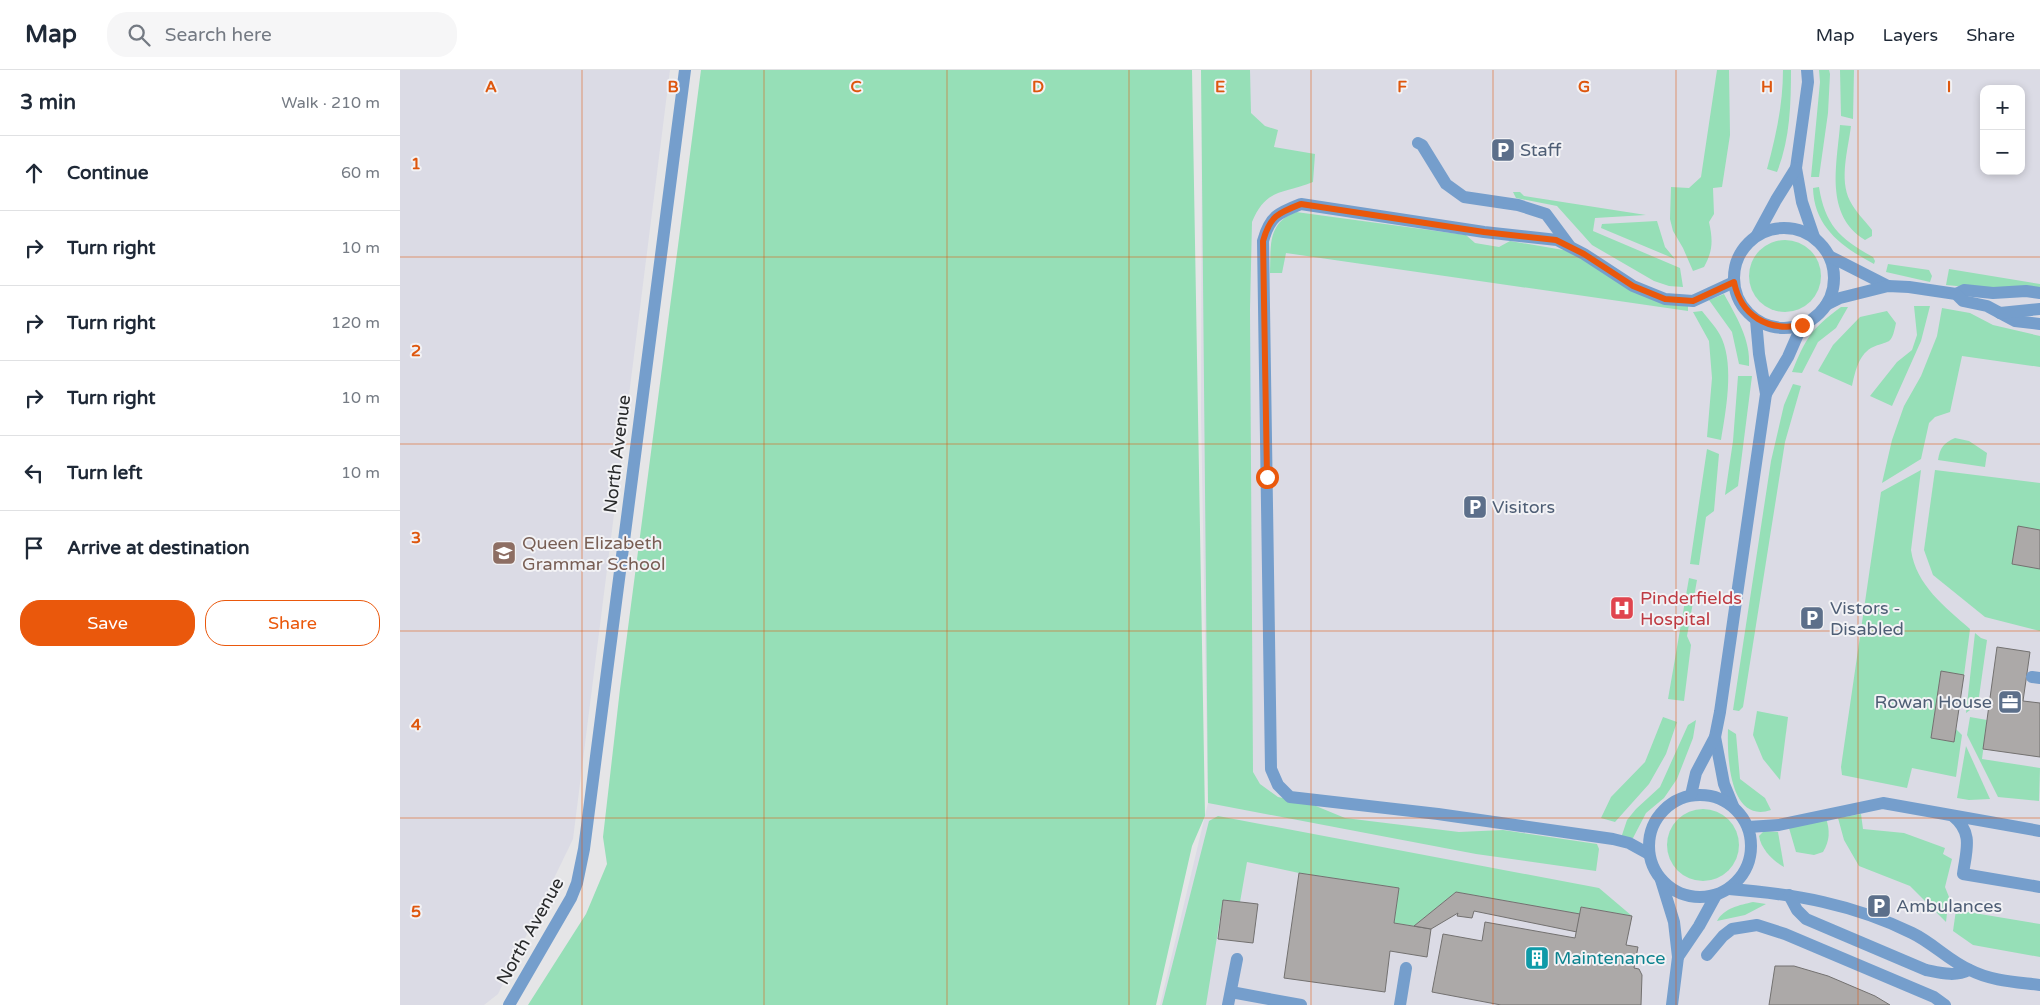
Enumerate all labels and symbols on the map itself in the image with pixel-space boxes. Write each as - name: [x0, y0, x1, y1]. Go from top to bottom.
- text: A: [485, 77, 497, 97]
- text: B: [667, 77, 679, 97]
- text: C: [850, 77, 862, 97]
- text: D: [1032, 77, 1044, 97]
- text: E: [1215, 77, 1225, 97]
- text: F: [1397, 77, 1407, 97]
- text: G: [1578, 77, 1590, 97]
- text: H: [1761, 77, 1773, 97]
- text: I: [1947, 77, 1951, 97]
- parking icon: Staff: [1490, 137, 1516, 163]
- place label: Staff: [1520, 139, 1561, 161]
- text: 1: [411, 154, 421, 174]
- route end: [1791, 314, 1814, 337]
- text: 2: [411, 341, 421, 361]
- street label: North Avenue: [599, 394, 635, 514]
- route start: [1256, 466, 1279, 489]
- parking icon: Visitors: [1462, 494, 1488, 520]
- place label: Visitors: [1492, 496, 1555, 518]
- text: 3: [411, 528, 421, 548]
- place label: Queen Elizabeth Grammar School: [522, 532, 665, 575]
- school or university icon: Queen Elizabeth Grammar School: [491, 540, 517, 566]
- place label: Pinderfields Hospital: [1640, 587, 1742, 630]
- hospital icon: Pinderfields Hospital: [1609, 595, 1635, 621]
- place label: Vistors - Disabled: [1830, 597, 1904, 640]
- parking icon: Vistors - Disabled: [1799, 605, 1825, 631]
- office icon: Rowan House: [1997, 689, 2023, 715]
- place label: Rowan House: [1874, 691, 1992, 713]
- text: 4: [411, 715, 421, 735]
- street label: North Avenue: [492, 874, 568, 988]
- parking icon: Ambulances: [1866, 893, 1892, 919]
- place label: Ambulances: [1896, 895, 2002, 917]
- text: 5: [411, 902, 421, 922]
- building icon: Maintenance: [1524, 945, 1550, 971]
- place label: Maintenance: [1554, 947, 1665, 969]

